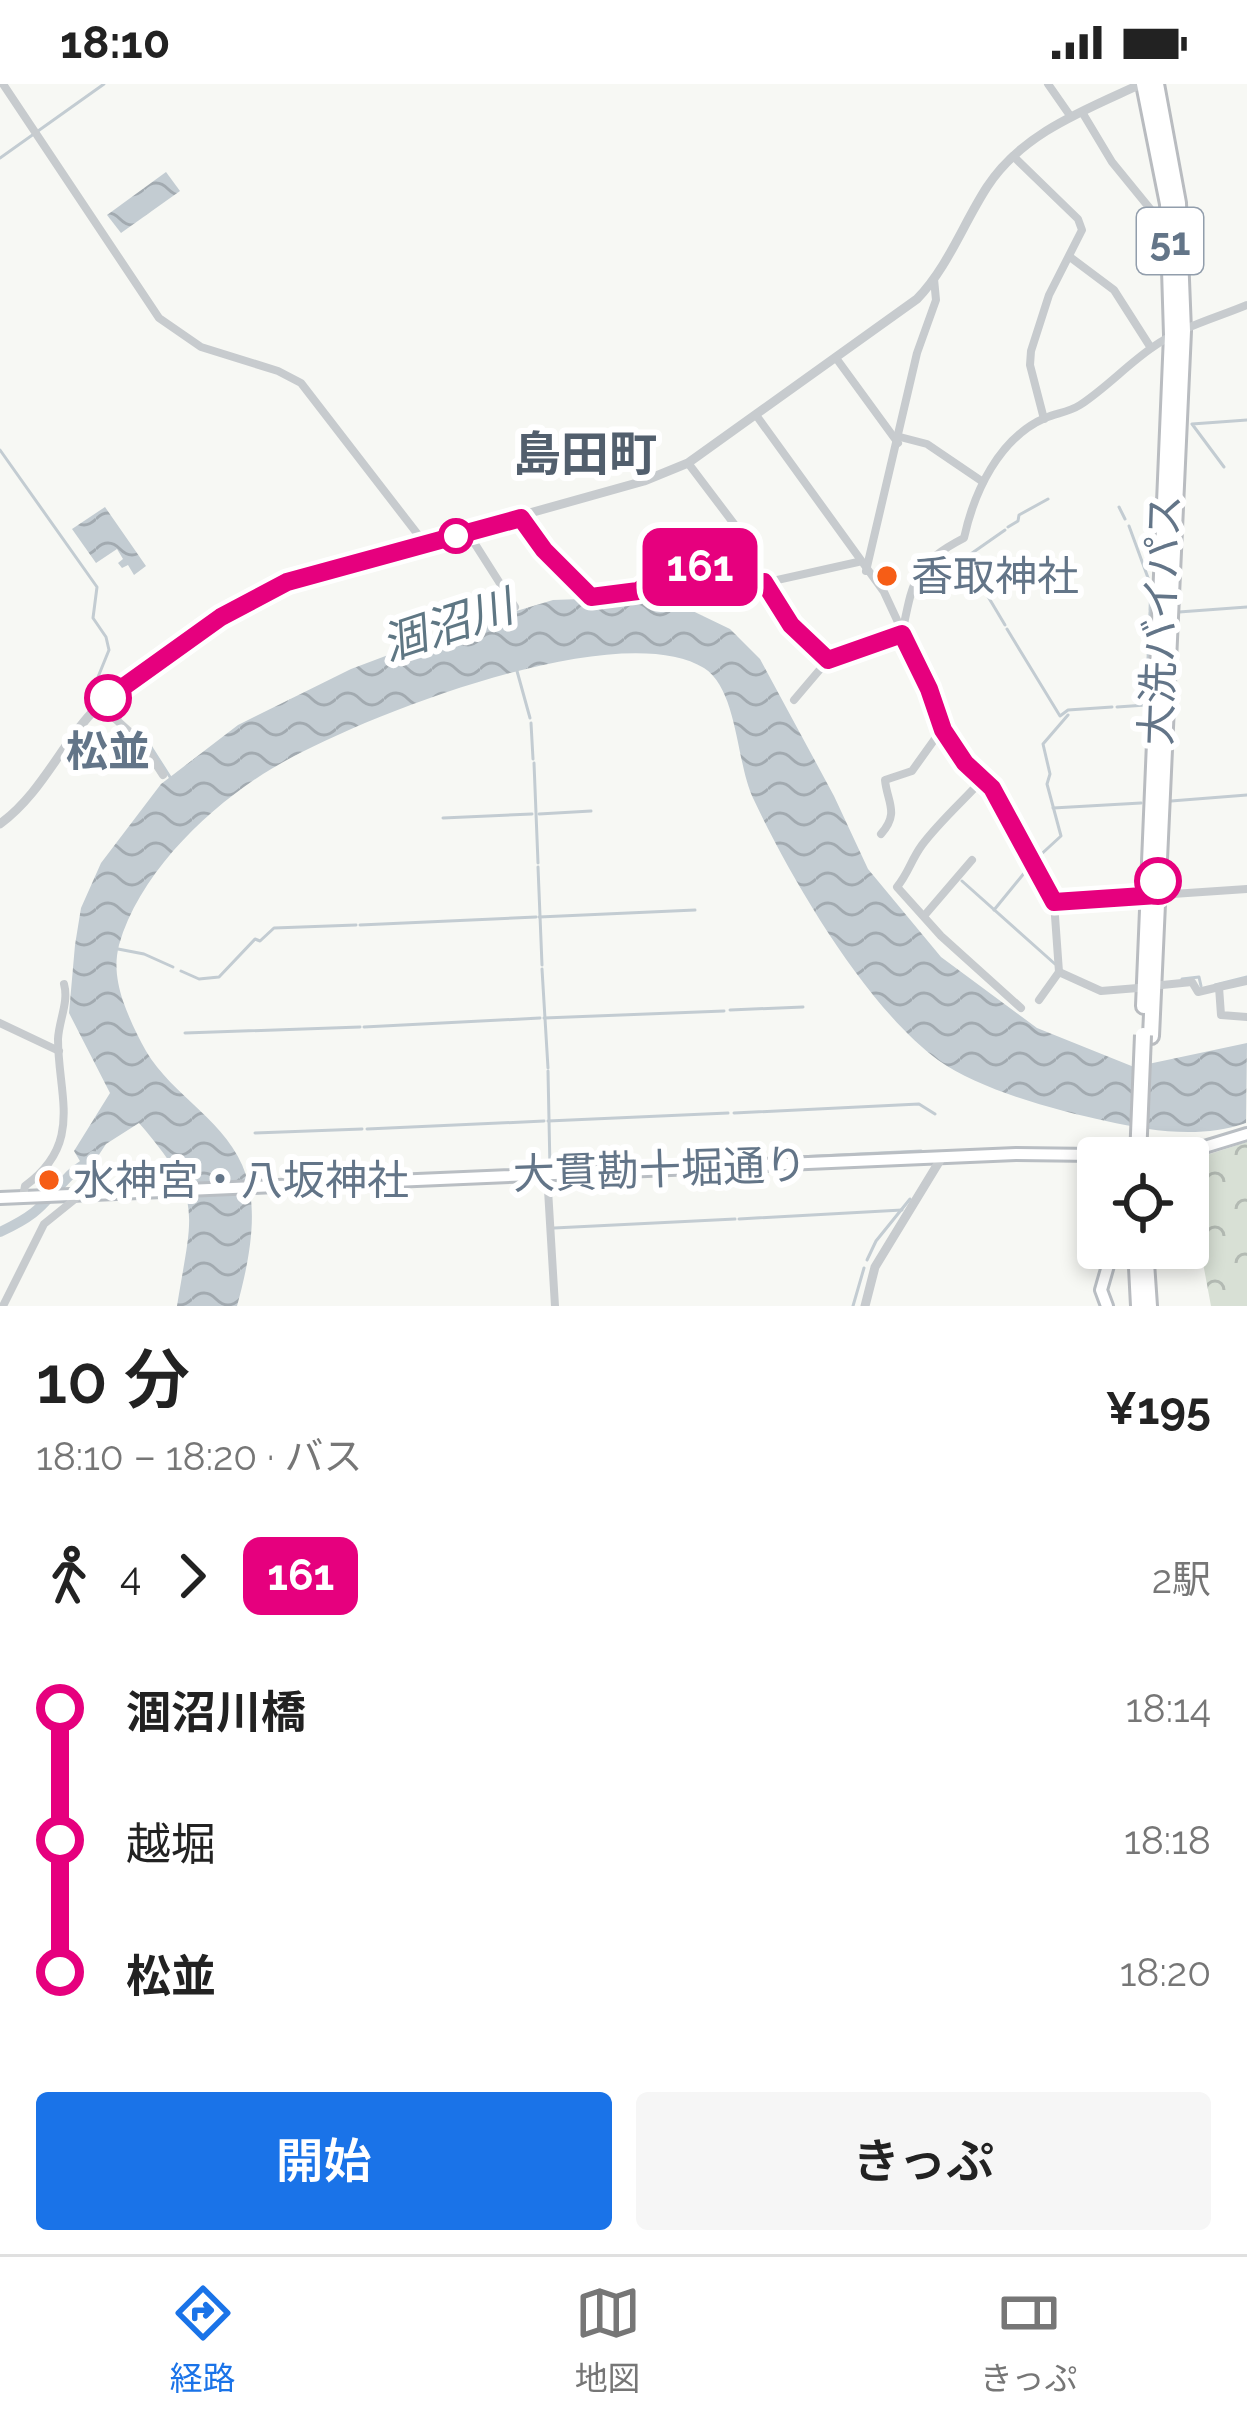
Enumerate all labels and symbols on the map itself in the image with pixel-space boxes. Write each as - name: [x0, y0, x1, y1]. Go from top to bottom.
- road number: 51: [1137, 208, 1203, 274]
- district label: 島田町: [513, 426, 657, 482]
- street label: 大洗バイパス: [1132, 494, 1189, 746]
- unlabelled marker: [440, 520, 472, 552]
- line badge: 161: [631, 528, 769, 606]
- place label: 香取神社: [911, 552, 1079, 601]
- marker: 香取神社: [874, 563, 900, 589]
- water label: 涸沼川: [375, 578, 523, 672]
- marker: 松並: [86, 676, 130, 720]
- place label: 松並: [66, 727, 150, 776]
- unlabelled marker: [1136, 859, 1180, 903]
- street label: 大貫勘十堀通り: [512, 1140, 808, 1199]
- place label: 水神宮・八坂神社: [73, 1156, 409, 1205]
- marker: 水神宮・八坂神社: [36, 1167, 62, 1193]

